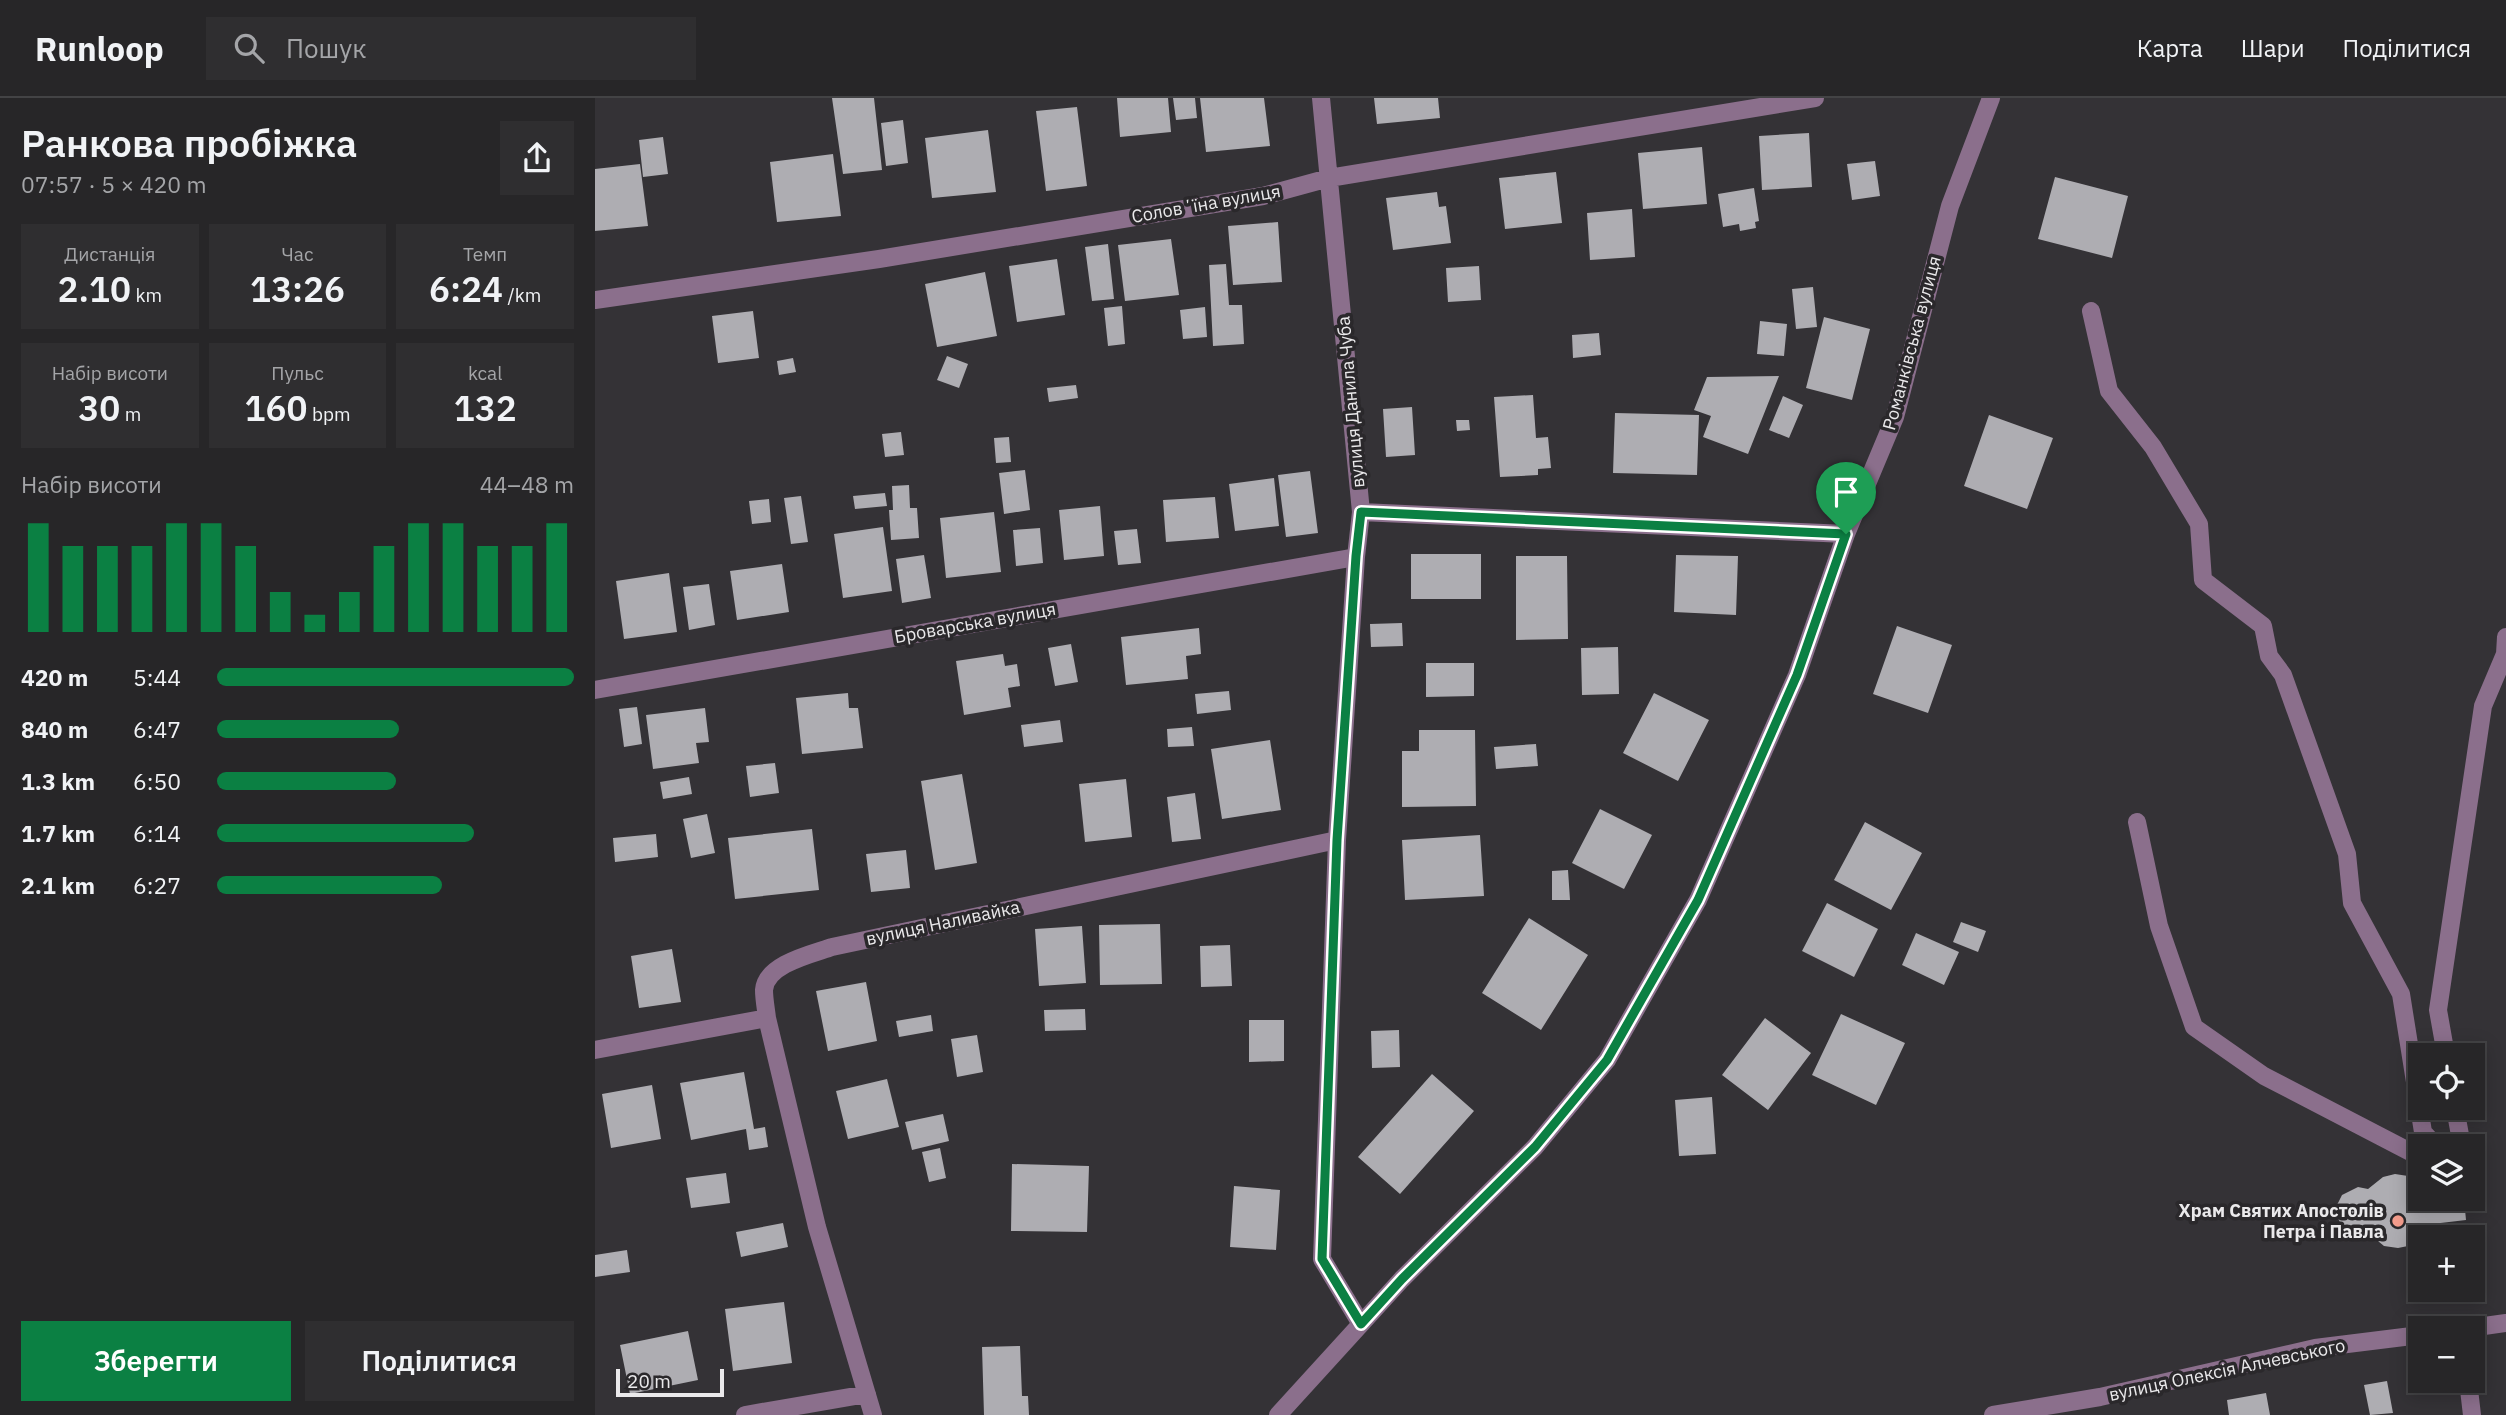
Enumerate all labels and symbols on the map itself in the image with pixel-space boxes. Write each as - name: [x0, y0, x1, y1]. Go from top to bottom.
- street label: Соловʼїна вулиця: [1130, 179, 1282, 228]
- street label: Романківська вулиця: [1877, 253, 1946, 433]
- street label: вулиця Данила Чуба: [1332, 315, 1369, 489]
- pin: [1816, 462, 1876, 534]
- street label: Броварська вулиця: [892, 597, 1058, 648]
- street label: вулиця Наливайка: [864, 895, 1022, 950]
- place label: Храм Святих Апостолів Петра і Павла: [2179, 1199, 2384, 1243]
- marker: Храм Святих Апостолів Петра і Павла: [2390, 1213, 2406, 1229]
- street label: вулиця Олексія Алчевського: [2107, 1333, 2347, 1406]
- scale bar: [616, 1366, 725, 1398]

